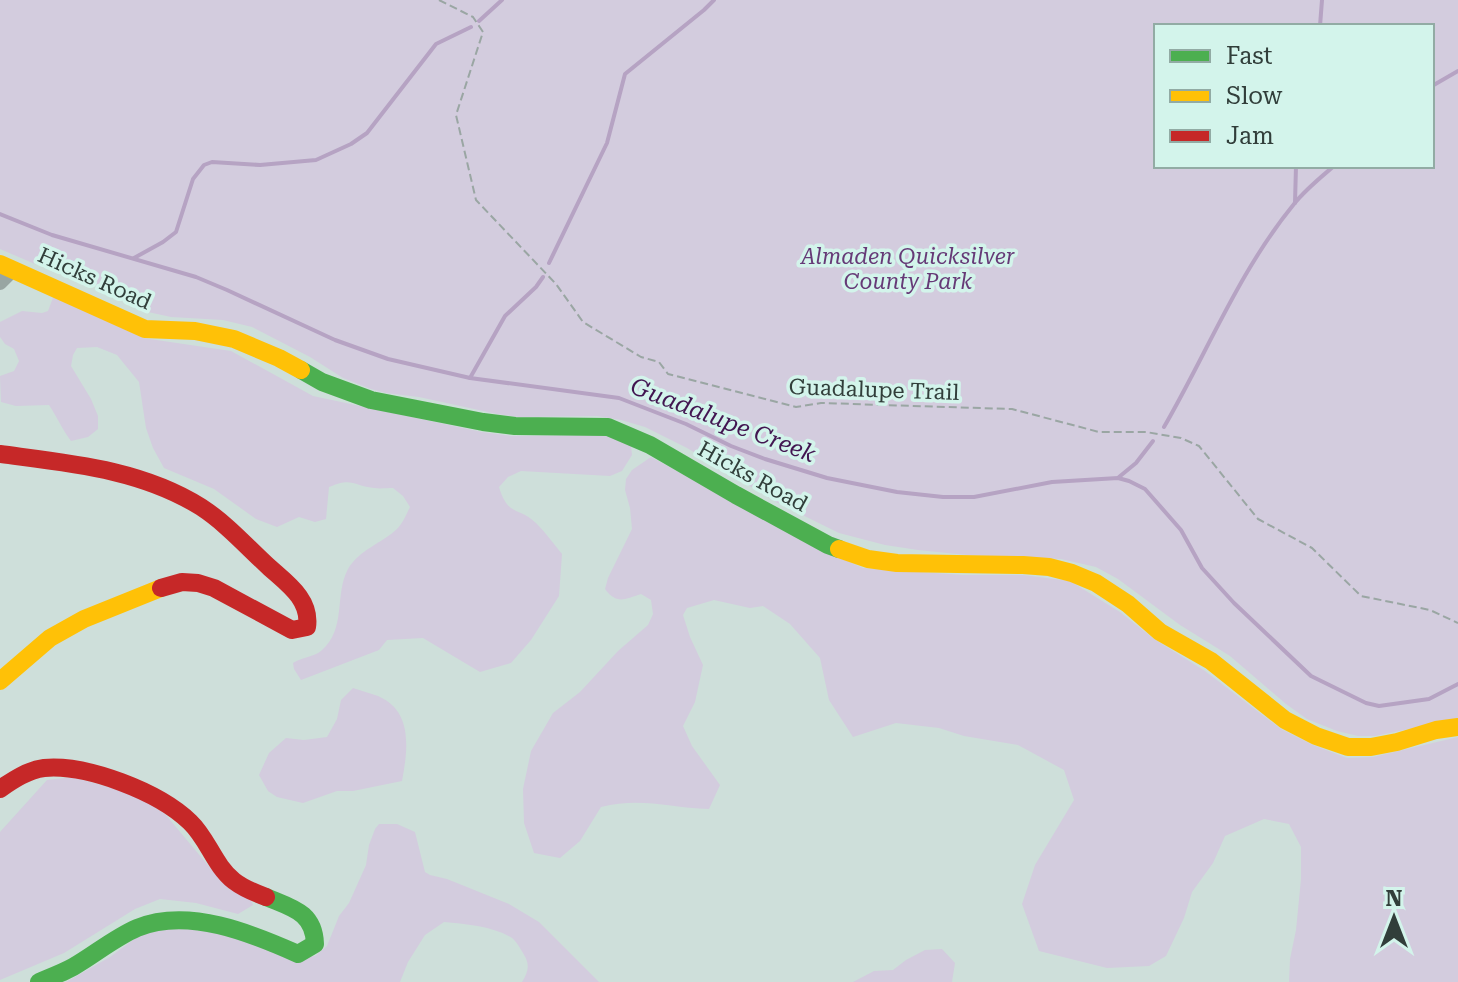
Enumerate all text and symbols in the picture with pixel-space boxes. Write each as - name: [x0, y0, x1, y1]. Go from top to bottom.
- legend: [1154, 24, 1434, 168]
- text: Fast: [1226, 42, 1273, 70]
- text: Slow: [1226, 82, 1283, 110]
- text: Jam: [1226, 122, 1274, 150]
- street label: Hicks Road: [34, 242, 155, 315]
- park label: Almaden Quicksilver County Park: [799, 244, 1015, 294]
- water label: Guadalupe Creek: [627, 372, 819, 468]
- street label: Guadalupe Trail: [788, 374, 960, 405]
- street label: Hicks Road: [694, 436, 812, 517]
- north arrow: [1354, 878, 1434, 958]
- text: N: [1386, 886, 1403, 911]

